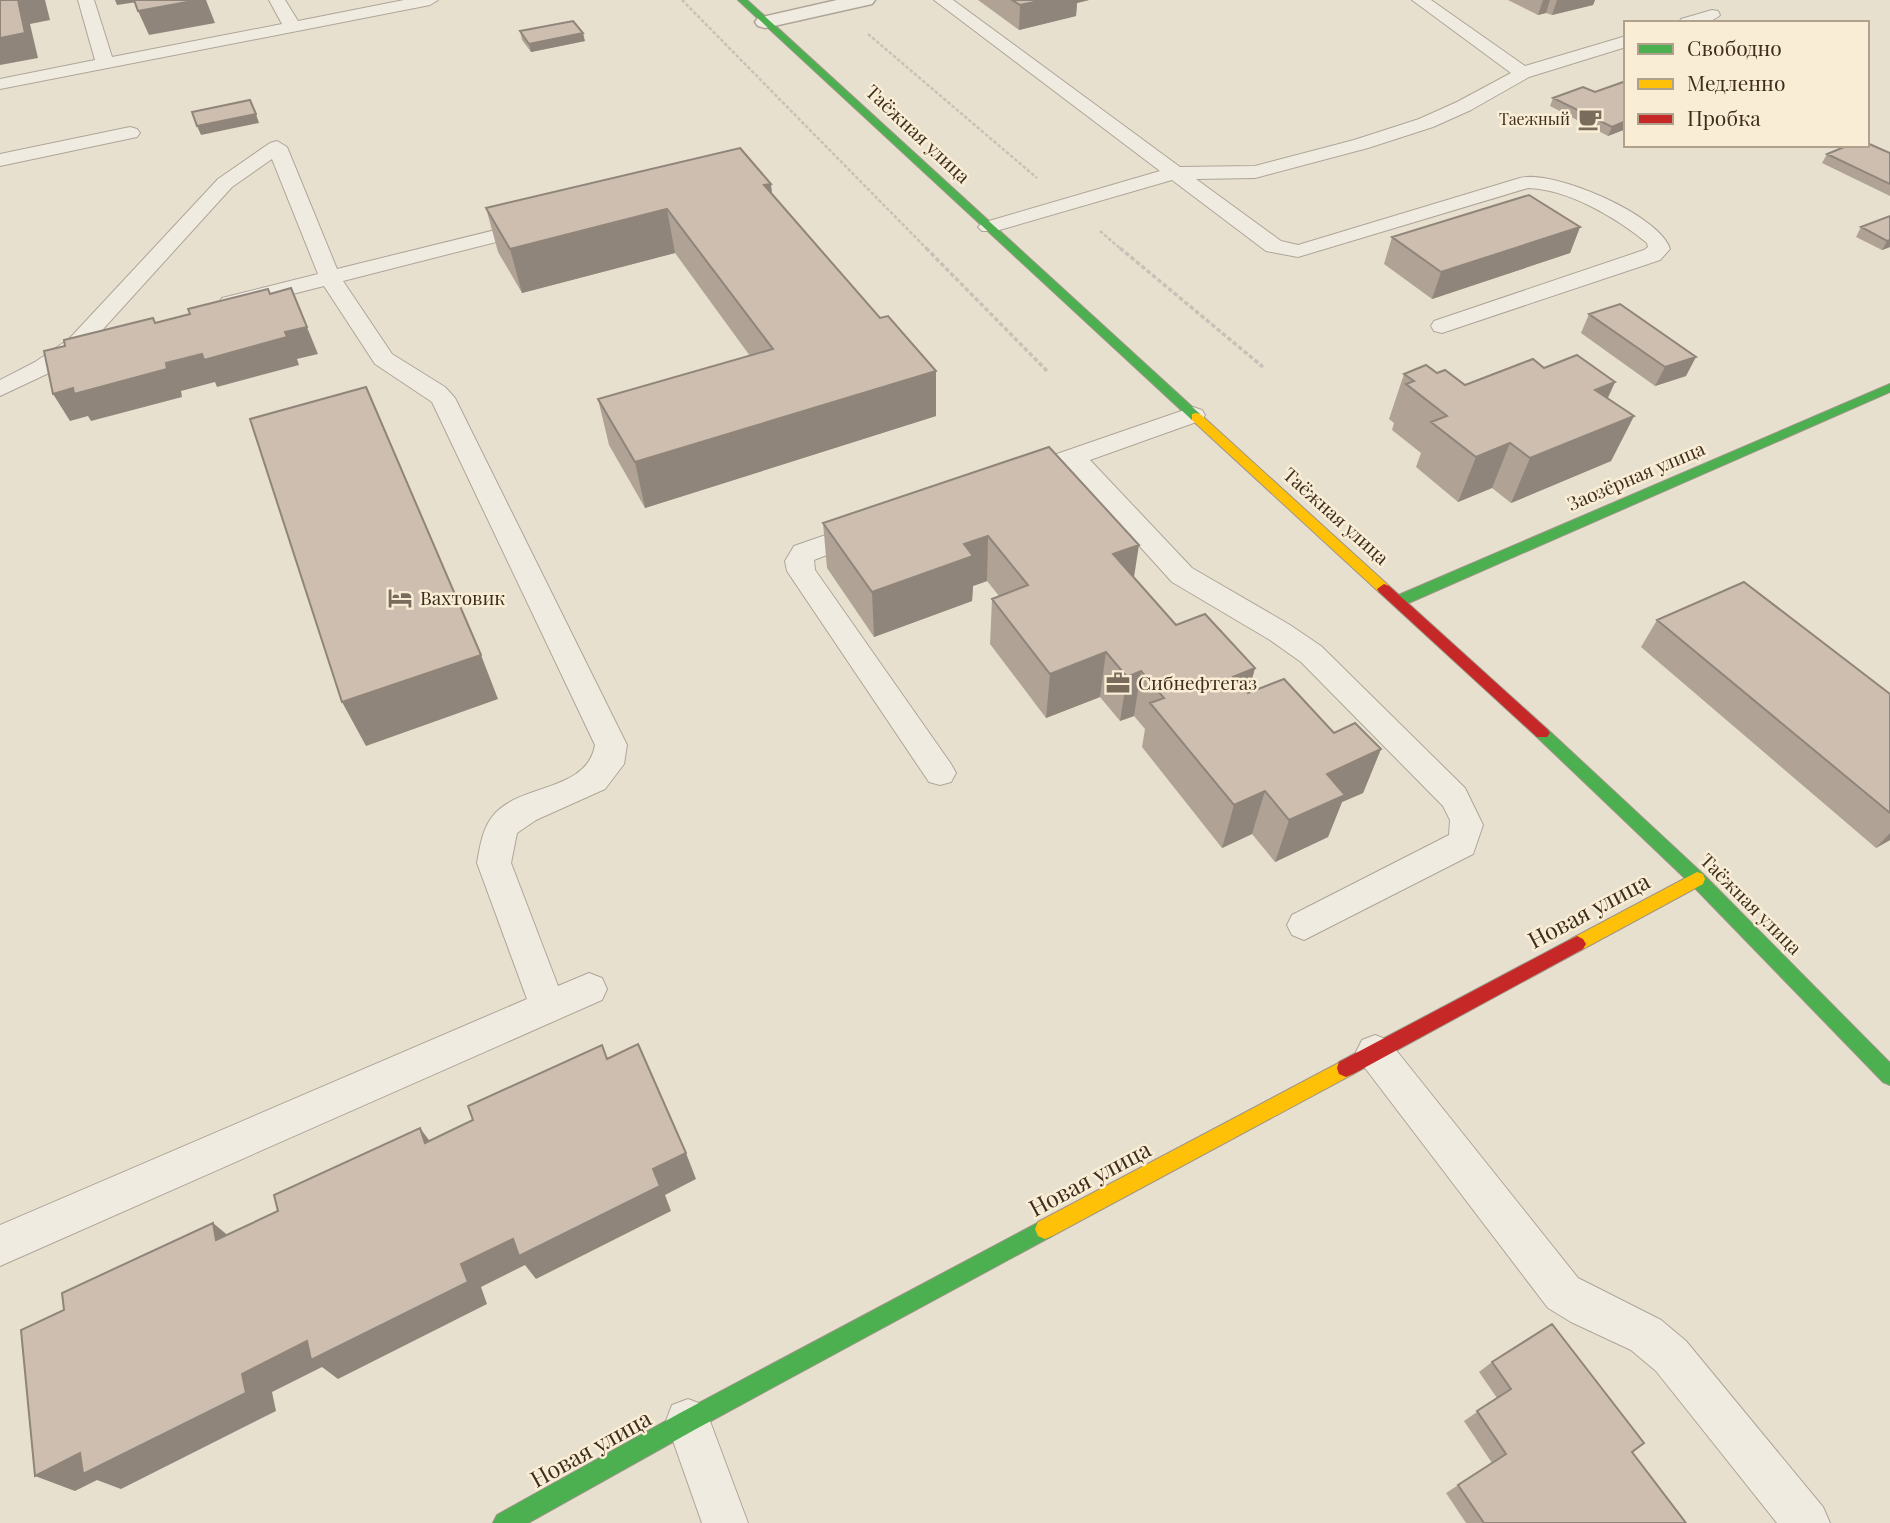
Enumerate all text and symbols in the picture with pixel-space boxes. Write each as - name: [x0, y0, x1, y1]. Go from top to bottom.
- legend: [1624, 21, 1869, 147]
- text: Свободно: [1687, 33, 1782, 61]
- text: Медленно: [1687, 68, 1785, 96]
- street label: Таёжная улица: [861, 78, 977, 189]
- text: Пробка: [1687, 103, 1761, 131]
- cafe icon: Таежный: [1576, 105, 1604, 133]
- place label: Таежный: [1499, 108, 1570, 129]
- street label: Заозёрная улица: [1563, 434, 1709, 516]
- street label: Таёжная улица: [1278, 461, 1395, 570]
- hotel icon: Вахтовик: [386, 584, 414, 612]
- place label: Вахтовик: [420, 584, 505, 610]
- office icon: Сибнефтегаз: [1104, 669, 1132, 697]
- place label: Сибнефтегаз: [1138, 669, 1257, 695]
- street label: Таёжная улица: [1695, 847, 1809, 960]
- street label: Новая улица: [1522, 864, 1655, 955]
- street label: Новая улица: [1023, 1132, 1156, 1223]
- street label: Новая улица: [524, 1401, 657, 1494]

